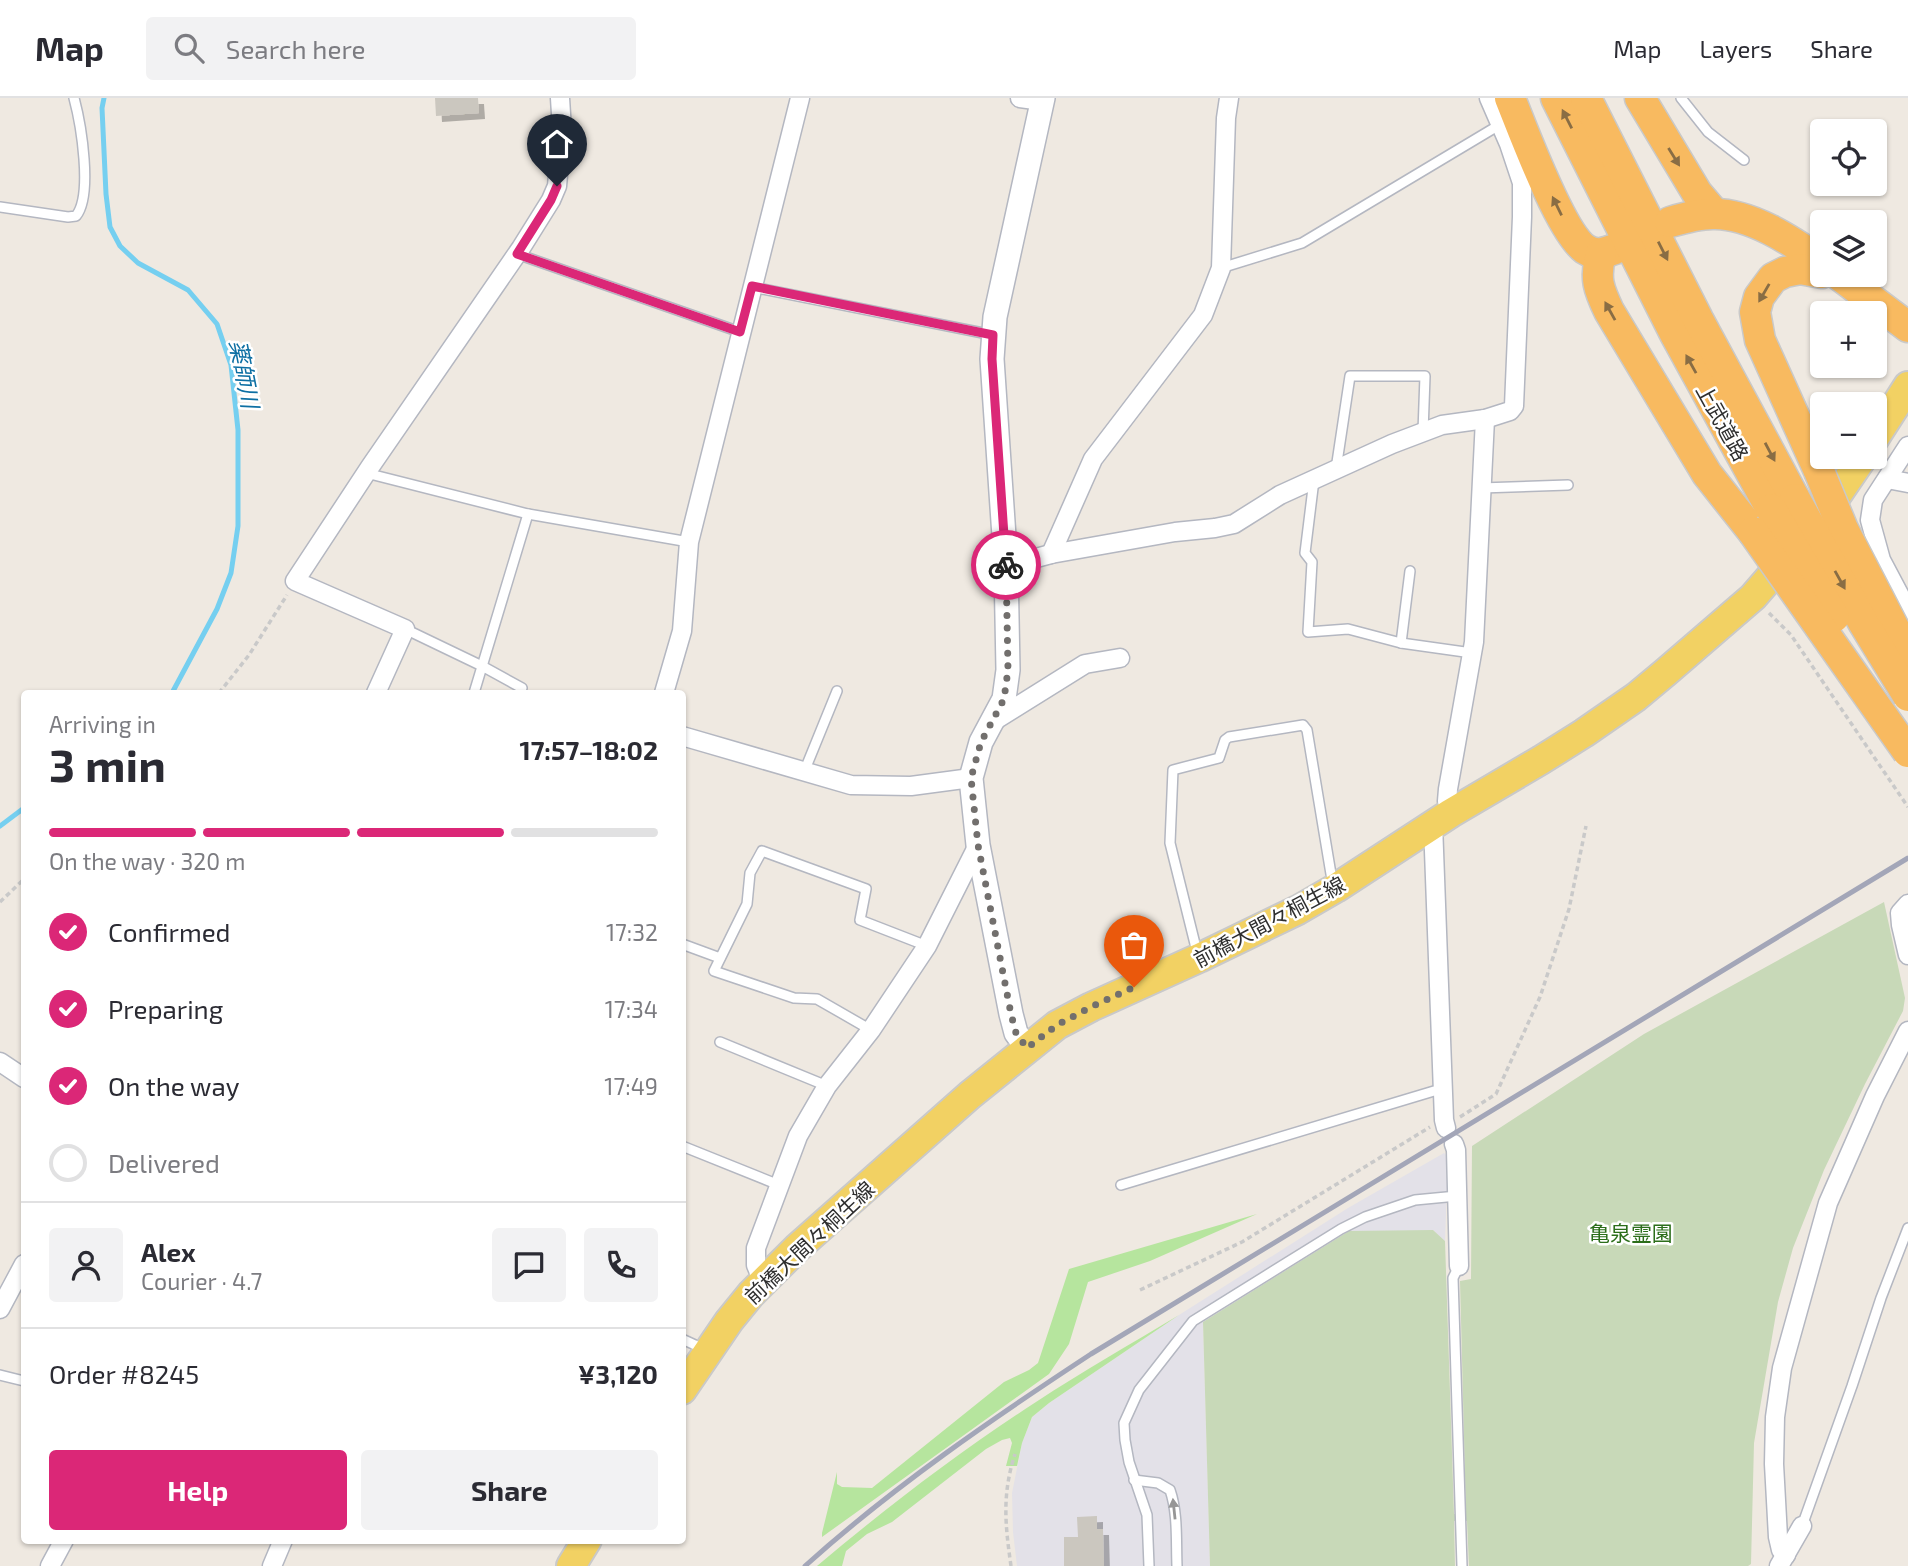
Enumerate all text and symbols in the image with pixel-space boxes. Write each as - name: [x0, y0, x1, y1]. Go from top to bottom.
- search box: [146, 17, 636, 80]
- text: Map: [35, 28, 104, 68]
- icon: search: [170, 29, 208, 67]
- text: Search here: [226, 33, 365, 64]
- text: Map: [1613, 34, 1661, 63]
- text: Layers: [1699, 34, 1772, 63]
- text: Share: [1810, 34, 1873, 63]
- one-way arrow: [1561, 109, 1572, 129]
- pin: [527, 114, 587, 186]
- map controls: [1810, 119, 1887, 469]
- button: locate: [1810, 119, 1887, 196]
- icon: home: [538, 125, 576, 163]
- one-way arrow: [1668, 147, 1681, 166]
- one-way arrow: [1551, 196, 1562, 216]
- button: layers: [1810, 210, 1887, 287]
- one-way arrow: [1657, 241, 1668, 261]
- one-way arrow: [1758, 283, 1770, 302]
- one-way arrow: [1604, 301, 1616, 320]
- button: +: [1810, 301, 1887, 378]
- water label: 薬師川: [225, 337, 266, 413]
- one-way arrow: [1685, 354, 1697, 373]
- street label: 上武道路: [1692, 379, 1754, 465]
- button: −: [1810, 392, 1887, 469]
- one-way arrow: [1764, 442, 1775, 462]
- courier: [971, 530, 1041, 600]
- icon: bike: [987, 546, 1025, 584]
- one-way arrow: [1834, 570, 1845, 590]
- text: Arriving in: [49, 710, 156, 738]
- text: 17:57–18:02: [519, 734, 658, 765]
- text: 3 min: [49, 736, 166, 791]
- text: On the way · 320 m: [49, 847, 245, 875]
- street label: 前橋大間々桐生線: [1189, 871, 1349, 971]
- icon: check: [49, 913, 87, 951]
- pin: [1104, 915, 1164, 987]
- text: Confirmed: [108, 916, 231, 947]
- text: 17:32: [606, 918, 658, 946]
- icon: bag: [1115, 926, 1153, 964]
- icon: check: [49, 990, 87, 1028]
- text: Preparing: [108, 993, 223, 1024]
- text: 17:34: [605, 995, 658, 1023]
- icon: check: [49, 1067, 87, 1105]
- text: On the way: [108, 1070, 239, 1101]
- text: 17:49: [604, 1072, 658, 1100]
- text: Delivered: [108, 1147, 220, 1178]
- street label: 前橋大間々桐生線: [739, 1176, 879, 1308]
- park label: 亀泉霊園: [1589, 1220, 1673, 1245]
- button: person: [49, 1228, 123, 1302]
- button: chat: [492, 1228, 566, 1302]
- button: phone: [584, 1228, 658, 1302]
- text: Alex: [141, 1236, 196, 1267]
- text: Courier · 4.7: [141, 1267, 262, 1295]
- text: Order #8245: [49, 1358, 199, 1389]
- text: ¥3,120: [578, 1358, 658, 1389]
- button: Help: [49, 1450, 347, 1530]
- button: Share: [361, 1450, 658, 1530]
- one-way arrow: [1168, 1498, 1179, 1520]

